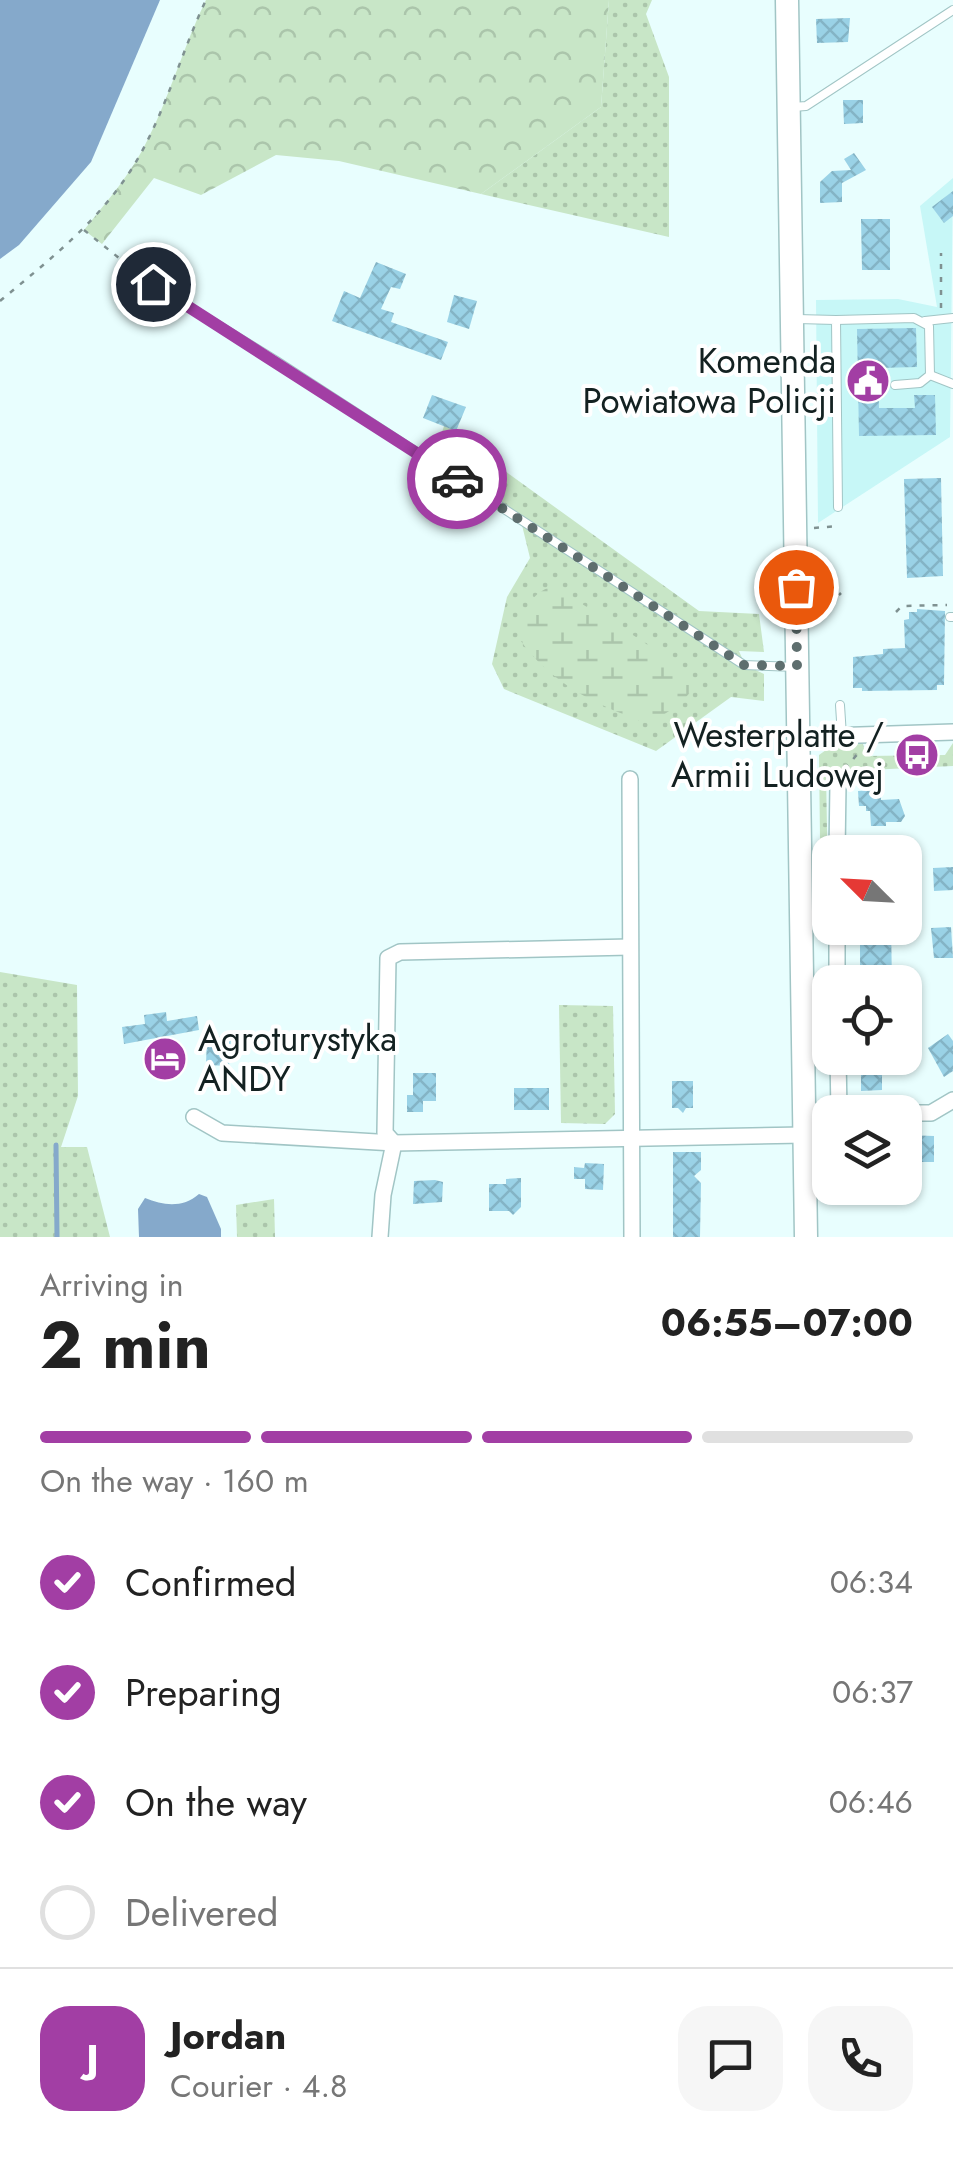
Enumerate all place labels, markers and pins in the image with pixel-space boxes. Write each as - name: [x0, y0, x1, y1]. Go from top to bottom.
- pin: [111, 242, 196, 327]
- place label: Komenda Powiatowa Policji: [582, 336, 836, 426]
- public building icon: Komenda Powiatowa Policji: [845, 358, 891, 404]
- pin: [754, 545, 839, 630]
- place label: Westerplatte / Armii Ludowej: [671, 710, 884, 800]
- bus stop icon: Westerplatte / Armii Ludowej: [894, 732, 940, 778]
- place label: Agroturystyka ANDY: [198, 1014, 397, 1104]
- hotel icon: Agroturystyka ANDY: [142, 1036, 188, 1082]

